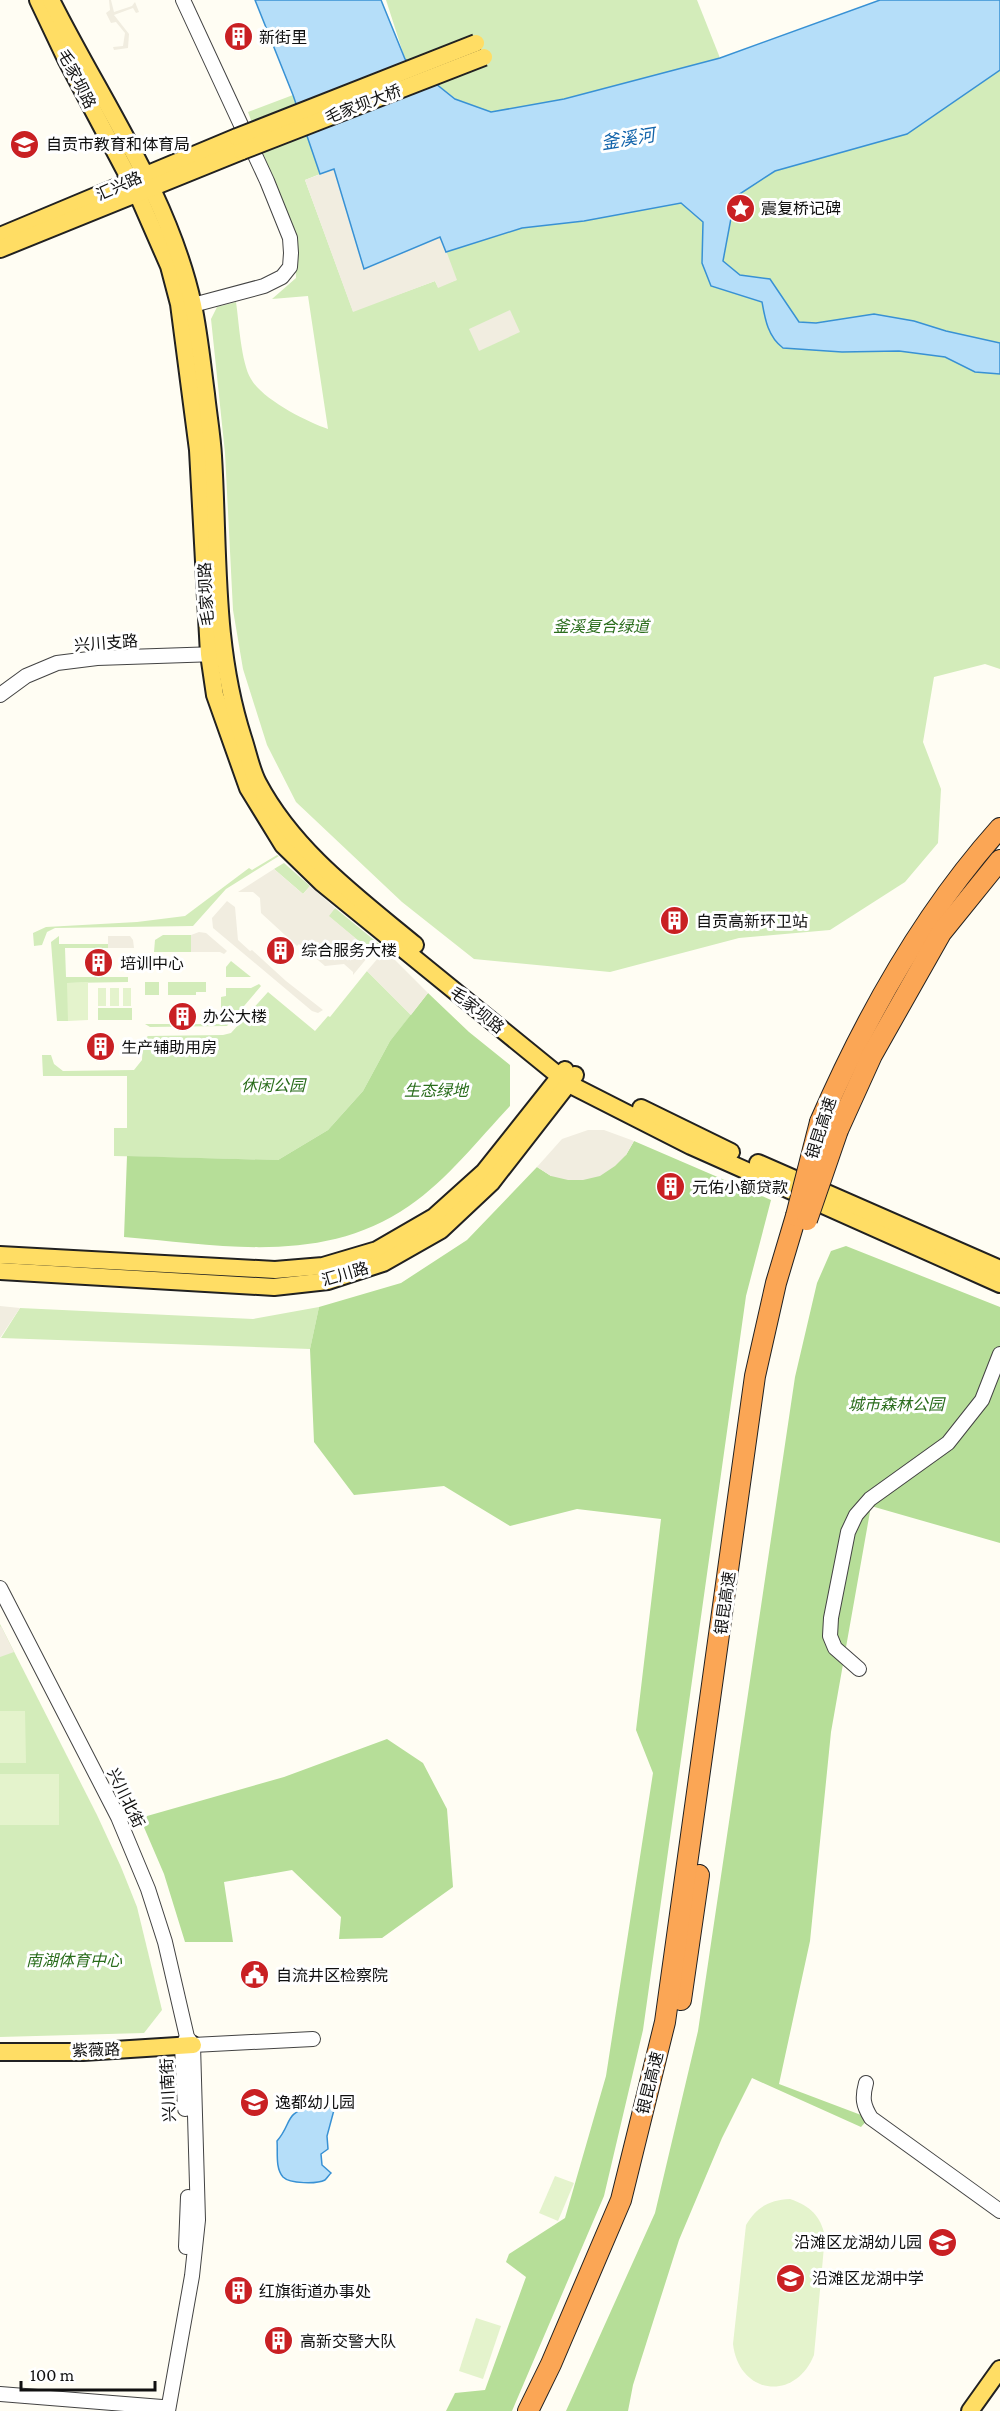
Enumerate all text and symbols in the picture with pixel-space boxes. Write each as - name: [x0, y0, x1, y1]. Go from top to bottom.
- building icon: 新街里: [222, 21, 254, 53]
- place label: 新街里: [259, 29, 307, 46]
- street label: 毛家坝路: [55, 47, 99, 111]
- street label: 毛家坝大桥: [323, 82, 403, 126]
- water label: 釜溪河: [600, 124, 659, 153]
- school or university icon: 自贡市教育和体育局: [9, 128, 41, 160]
- place label: 自贡市教育和体育局: [46, 136, 190, 153]
- street label: 汇兴路: [94, 168, 144, 204]
- place icon: 震复桥记碑: [724, 192, 756, 224]
- place label: 震复桥记碑: [761, 200, 841, 217]
- street label: 毛家坝路: [196, 562, 216, 626]
- park label: 釜溪复合绿道: [553, 618, 651, 635]
- street label: 兴川支路: [73, 632, 139, 654]
- building icon: 自贡高新环卫站: [659, 905, 691, 937]
- place label: 自贡高新环卫站: [696, 913, 808, 930]
- building icon: 综合服务大楼: [264, 934, 296, 966]
- place label: 综合服务大楼: [301, 942, 397, 959]
- building icon: 培训中心: [83, 947, 115, 979]
- place label: 培训中心: [120, 955, 184, 972]
- street label: 毛家坝路: [447, 983, 507, 1037]
- building icon: 办公大楼: [166, 1000, 198, 1032]
- place label: 办公大楼: [203, 1008, 267, 1025]
- building icon: 生产辅助用房: [84, 1031, 116, 1063]
- place label: 生产辅助用房: [121, 1039, 217, 1056]
- park label: 休闲公园: [241, 1077, 307, 1094]
- park label: 生态绿地: [404, 1082, 470, 1099]
- street label: 银昆高速: [803, 1095, 839, 1161]
- building icon: 元佑小额贷款: [655, 1171, 687, 1203]
- place label: 元佑小额贷款: [692, 1179, 788, 1196]
- street label: 汇川路: [320, 1259, 370, 1289]
- park label: 城市森林公园: [848, 1396, 946, 1413]
- street label: 银昆高速: [712, 1570, 738, 1636]
- street label: 兴川北街: [104, 1766, 148, 1830]
- park label: 南湖体育中心: [26, 1952, 123, 1969]
- public building icon: 自流井区检察院: [239, 1959, 271, 1991]
- place label: 自流井区检察院: [276, 1967, 388, 1984]
- street label: 紫薇路: [72, 2041, 120, 2059]
- street label: 银昆高速: [634, 2050, 666, 2116]
- street label: 兴川南街: [158, 2058, 178, 2122]
- school or university icon: 逸都幼儿园: [238, 2086, 270, 2118]
- place label: 逸都幼儿园: [275, 2094, 355, 2111]
- school or university icon: 沿滩区龙湖幼儿园: [927, 2226, 959, 2258]
- place label: 沿滩区龙湖幼儿园: [794, 2234, 922, 2251]
- school or university icon: 沿滩区龙湖中学: [775, 2262, 807, 2294]
- place label: 沿滩区龙湖中学: [812, 2270, 924, 2287]
- building icon: 红旗街道办事处: [222, 2275, 254, 2307]
- place label: 红旗街道办事处: [259, 2283, 371, 2300]
- building icon: 高新交警大队: [263, 2325, 295, 2357]
- place label: 高新交警大队: [300, 2333, 396, 2350]
- scale bar: [21, 2354, 154, 2392]
- text: 100 m: [30, 2365, 75, 2385]

